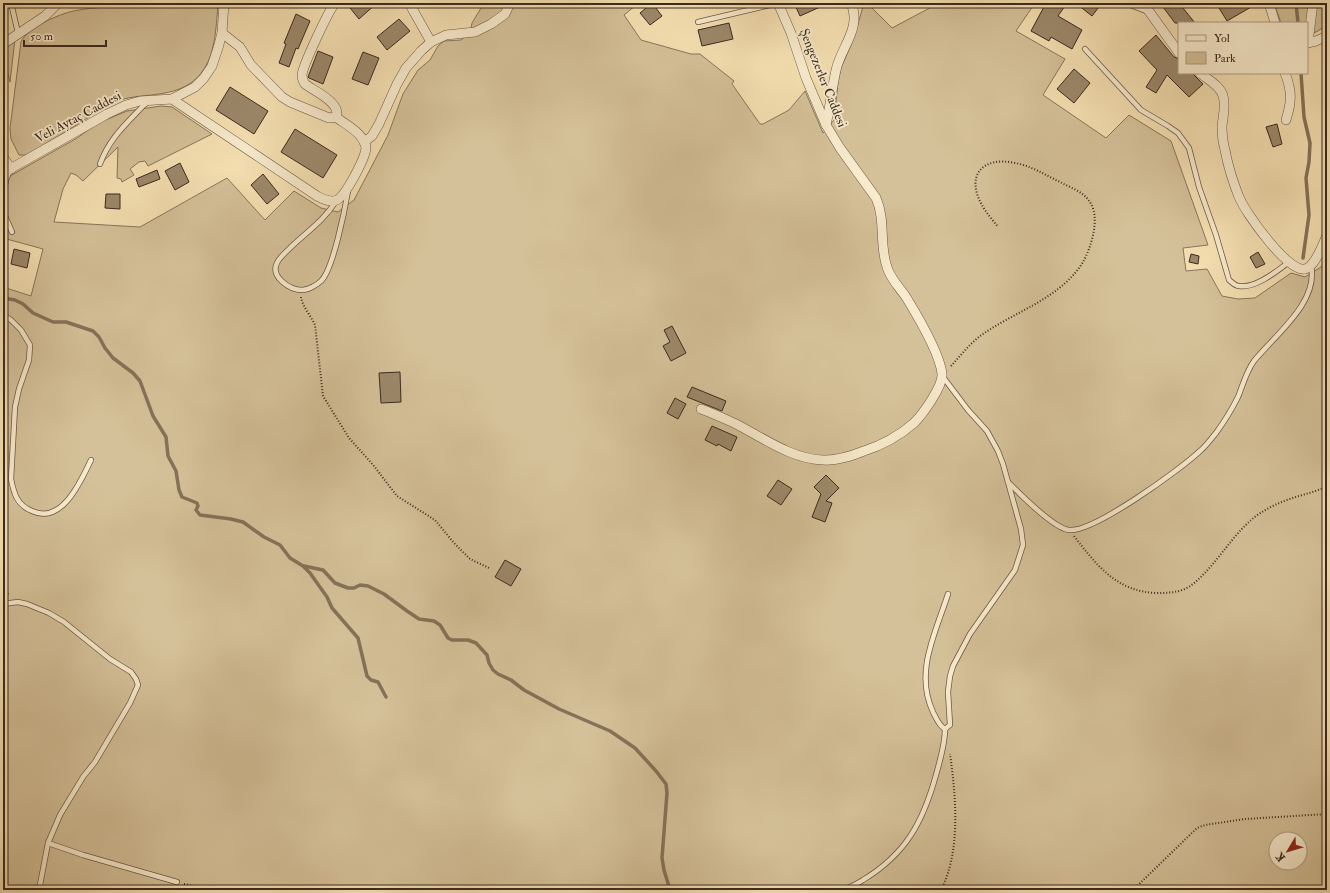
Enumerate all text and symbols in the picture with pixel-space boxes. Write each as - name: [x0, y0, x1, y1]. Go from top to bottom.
- scale bar: [24, 22, 106, 48]
- legend: [1178, 22, 1308, 74]
- street label: Şengezerler Caddesi: [796, 26, 850, 130]
- text: 50 m: [30, 29, 54, 44]
- text: Yol: [1214, 31, 1230, 46]
- text: Park: [1214, 51, 1236, 66]
- street label: Veli Aytaç Caddesi: [32, 87, 125, 147]
- north arrow: [1268, 831, 1308, 871]
- text: K: [1272, 849, 1288, 864]

